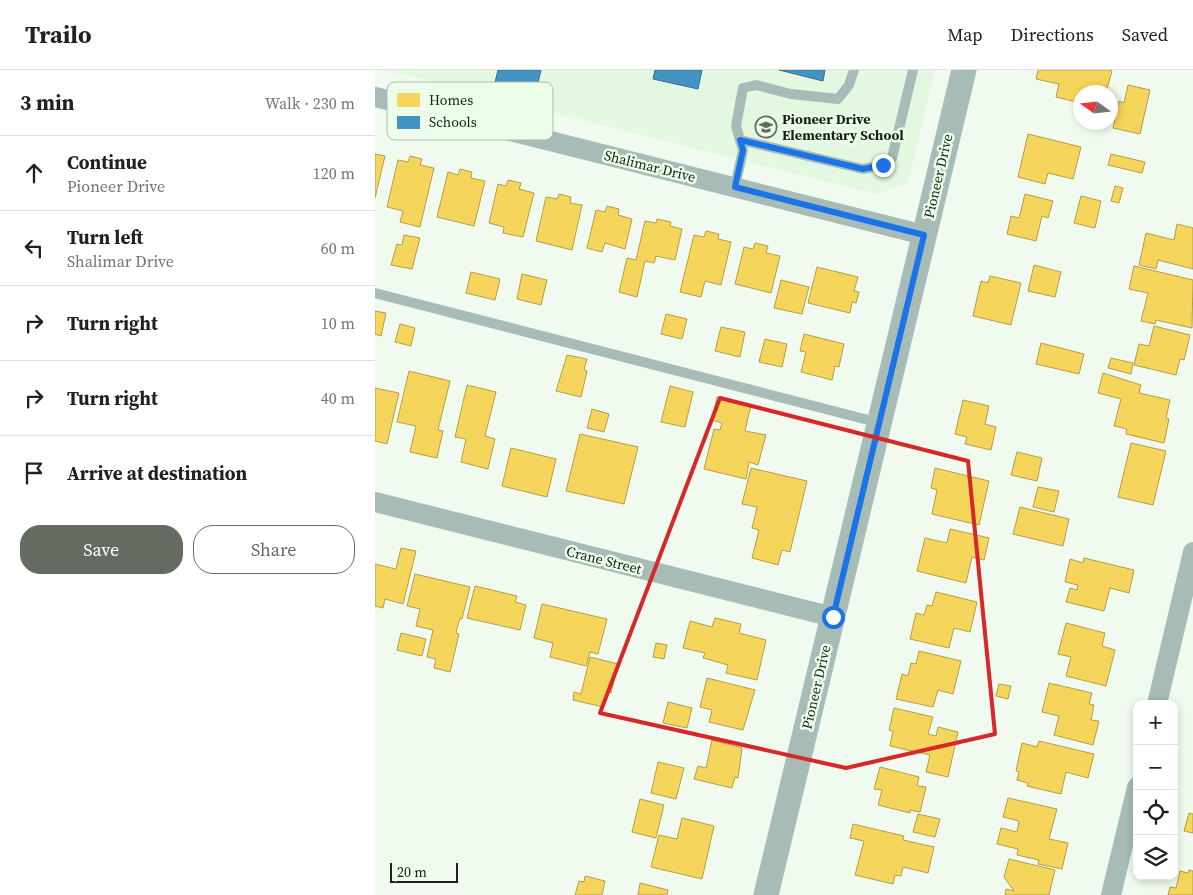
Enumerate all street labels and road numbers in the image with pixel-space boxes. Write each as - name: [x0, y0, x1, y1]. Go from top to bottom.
- street label: Pioneer Drive: [919, 132, 957, 220]
- street label: Shalimar Drive: [602, 145, 698, 187]
- street label: Crane Street: [564, 541, 644, 579]
- street label: Pioneer Drive: [797, 643, 835, 731]

